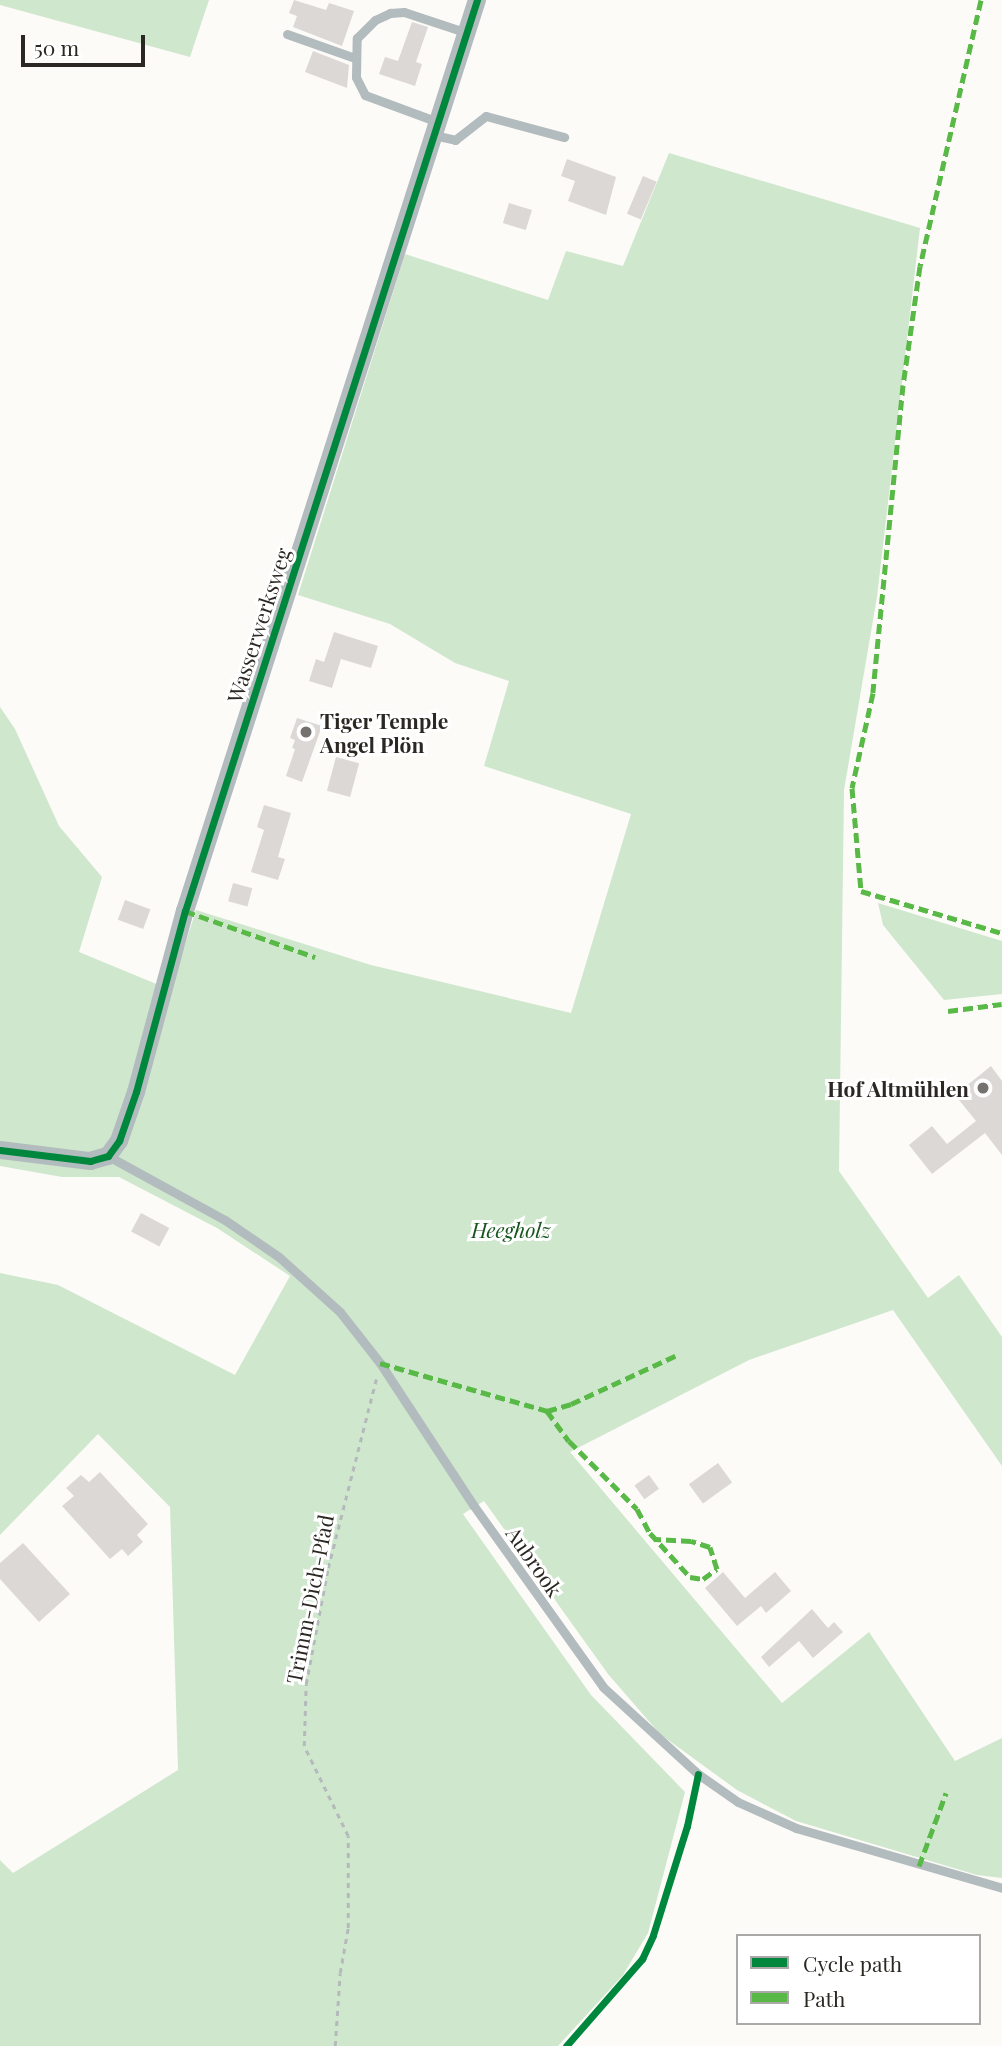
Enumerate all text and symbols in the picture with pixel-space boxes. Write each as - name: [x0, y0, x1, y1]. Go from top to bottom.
- scale bar: [24, 21, 149, 65]
- text: 50 m: [34, 33, 79, 61]
- street label: Wasserwerksweg: [221, 544, 295, 706]
- place label: Tiger Temple Angel Plön: [320, 707, 449, 757]
- marker: Tiger Temple Angel Plön: [298, 724, 314, 740]
- place label: Hof Altmühlen: [826, 1075, 969, 1101]
- marker: Hof Altmühlen: [975, 1080, 991, 1096]
- park label: Heegholz: [471, 1216, 551, 1242]
- street label: Trimm-Dich-Pfad: [280, 1512, 338, 1686]
- street label: Aubrook: [502, 1521, 568, 1601]
- legend: [736, 1934, 981, 2025]
- text: Cycle path: [803, 1949, 902, 1977]
- text: Path: [803, 1984, 845, 2012]

